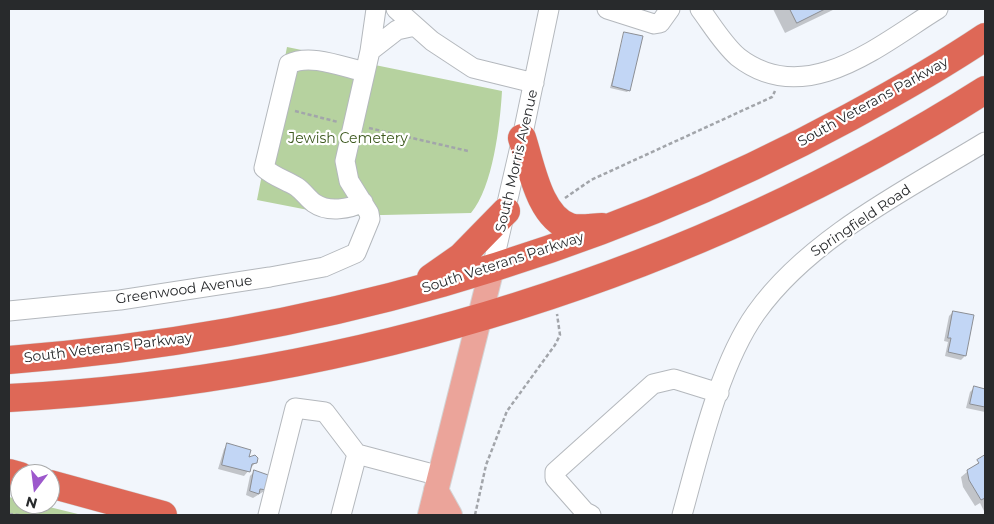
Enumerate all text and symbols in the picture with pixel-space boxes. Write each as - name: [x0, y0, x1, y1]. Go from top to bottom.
- street label: South Veterans Parkway: [795, 54, 951, 150]
- street label: South Morris Avenue: [492, 88, 542, 234]
- park label: Jewish Cemetery: [288, 131, 408, 147]
- street label: Springfield Road: [808, 181, 914, 261]
- street label: South Veterans Parkway: [420, 229, 586, 297]
- street label: Greenwood Avenue: [114, 272, 254, 308]
- street label: South Veterans Parkway: [23, 329, 193, 367]
- north arrow: [10, 464, 60, 514]
- text: N: [24, 492, 39, 513]

